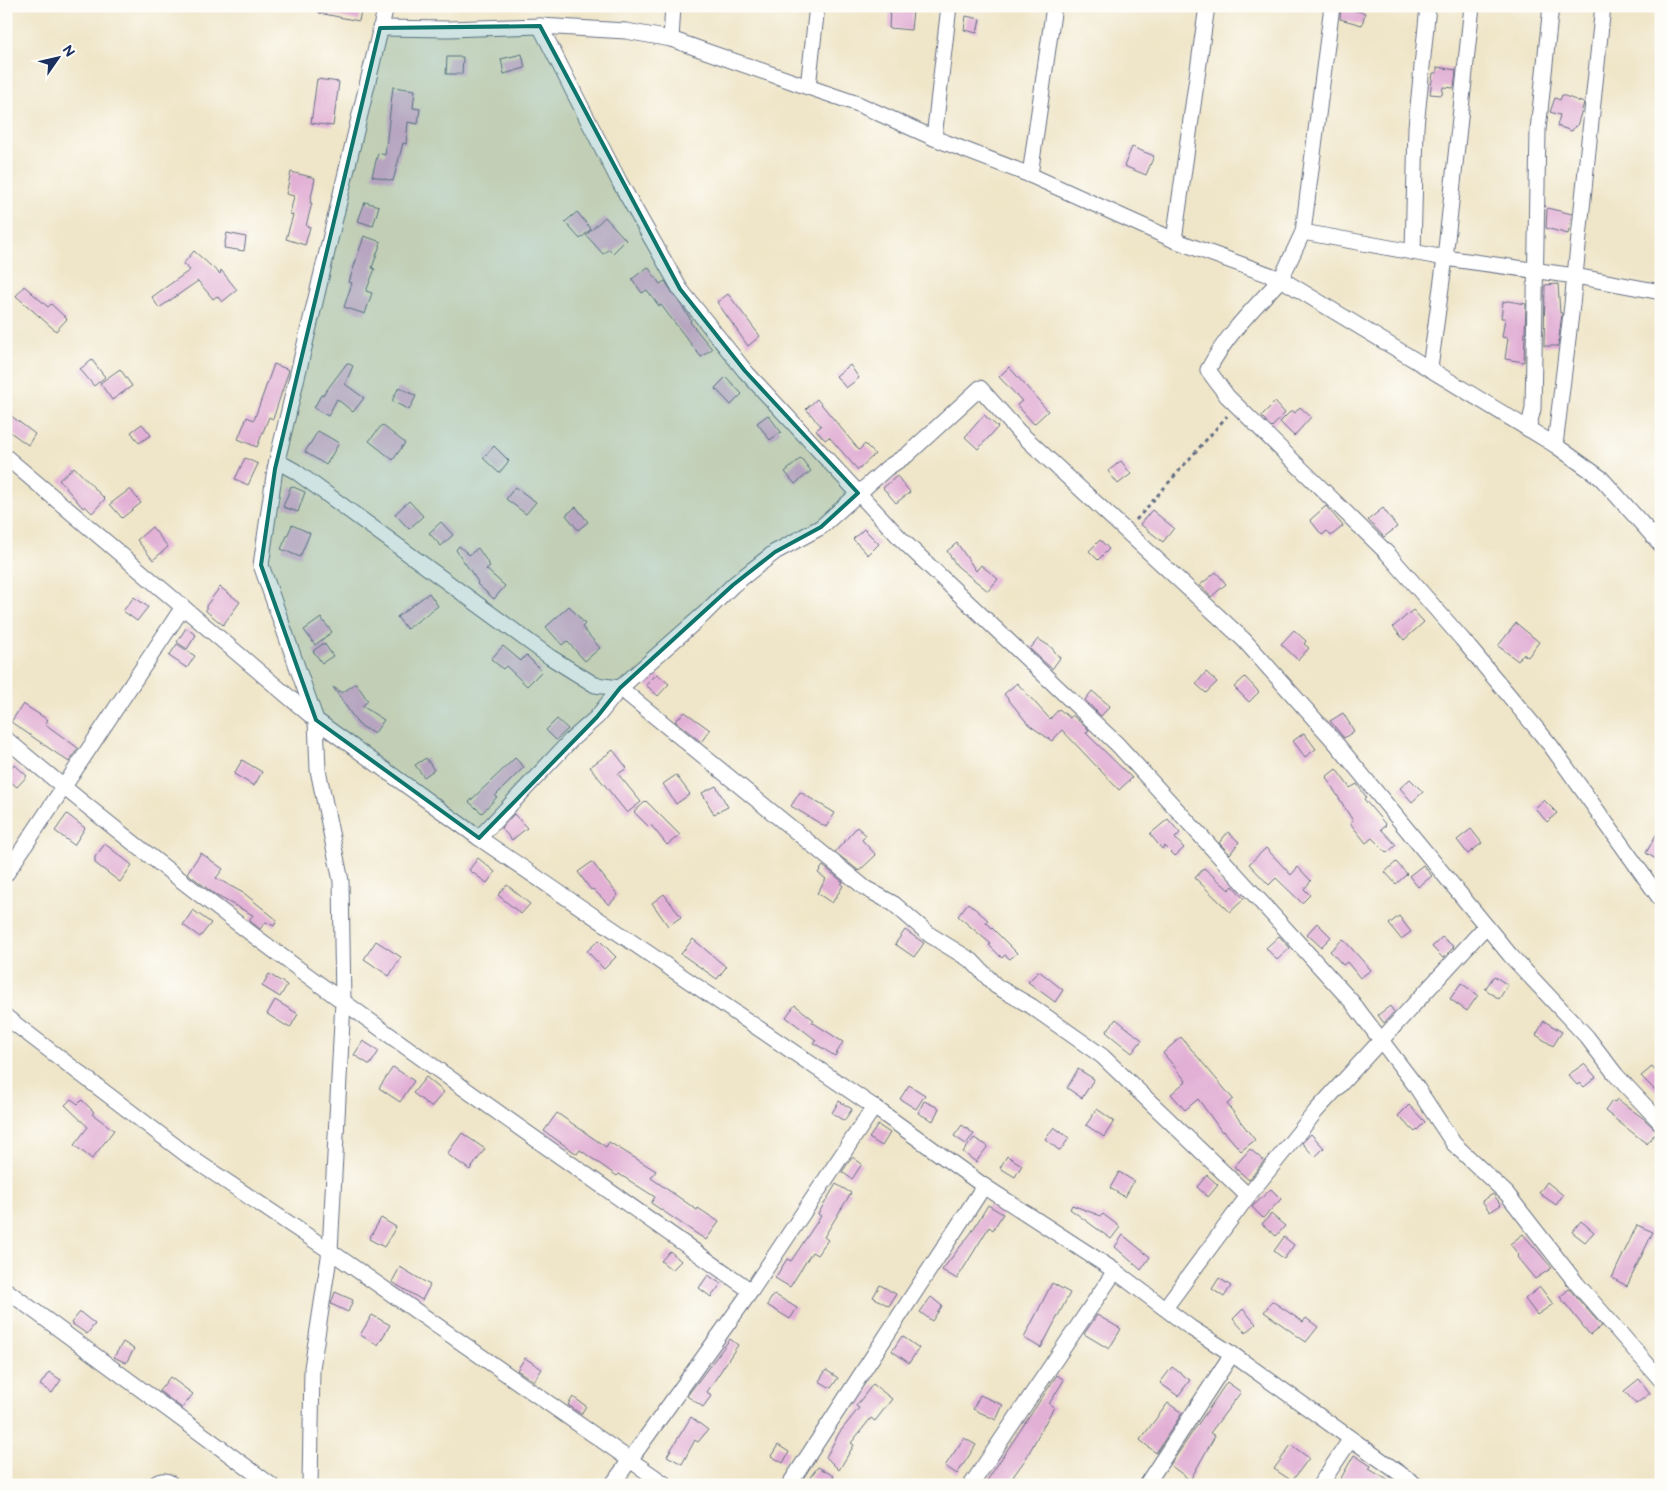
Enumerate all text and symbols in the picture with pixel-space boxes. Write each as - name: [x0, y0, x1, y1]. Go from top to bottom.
- north arrow: [32, 32, 82, 82]
- text: N: [58, 42, 78, 60]

